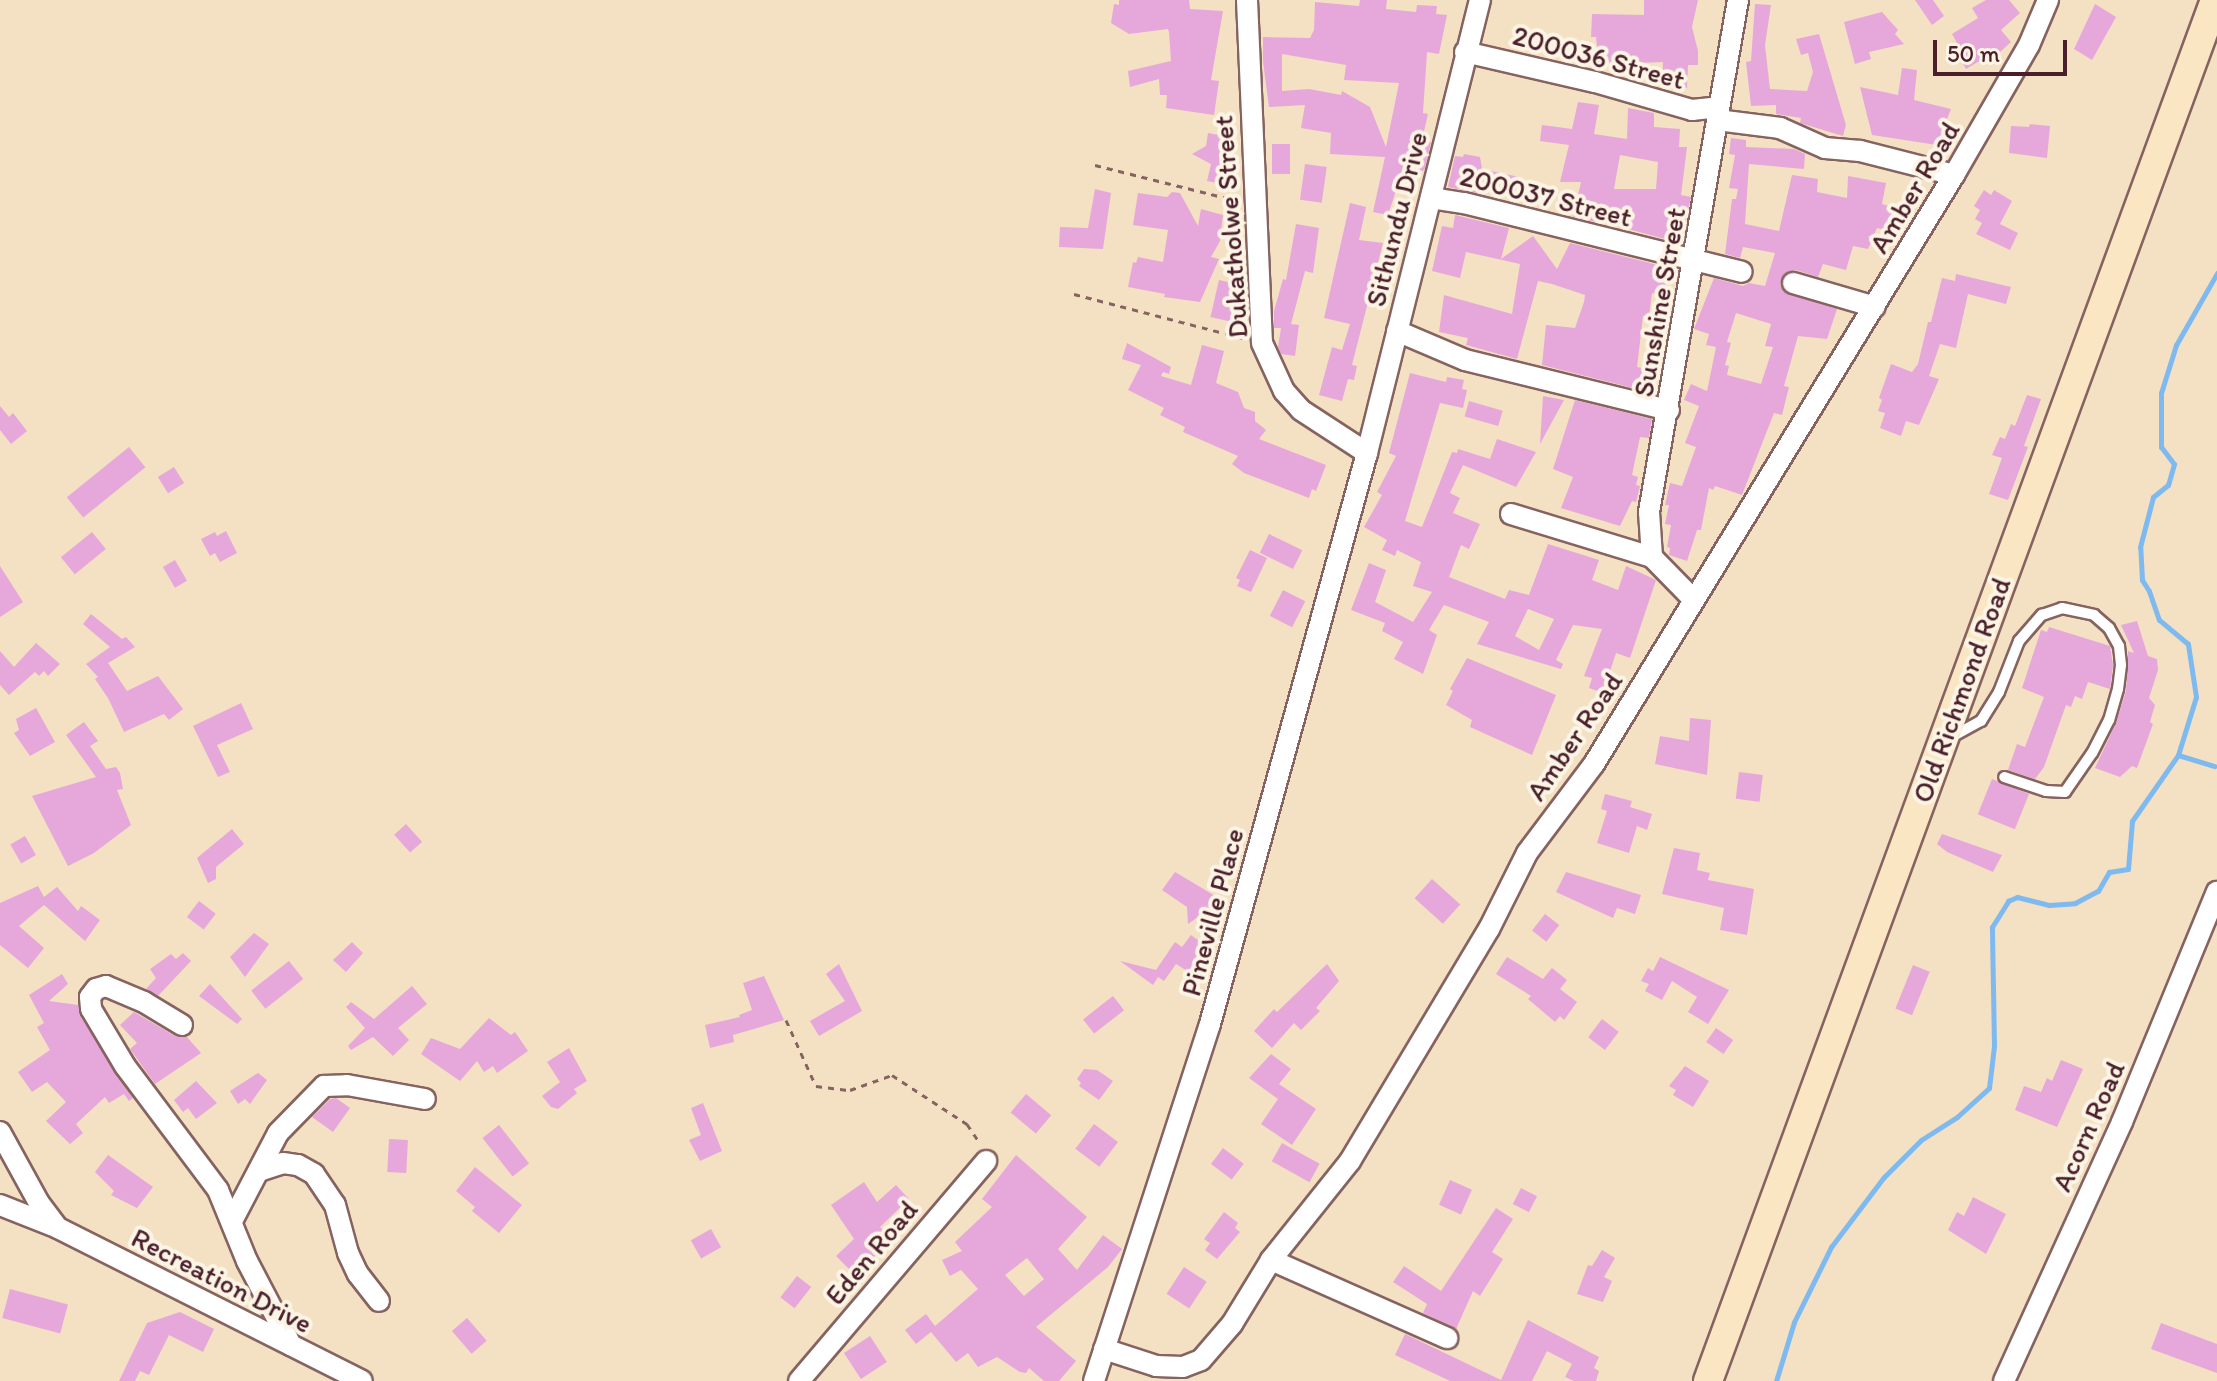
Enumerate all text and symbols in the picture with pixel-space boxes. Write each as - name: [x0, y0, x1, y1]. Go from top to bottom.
- street label: 200036 Street: [1509, 18, 1689, 96]
- scale bar: [1937, 24, 2071, 74]
- text: 50 m: [1947, 39, 2000, 68]
- street label: Dukatholwe Street: [1205, 115, 1255, 339]
- street label: Amber Road: [1862, 115, 1966, 259]
- street label: Sithundu Drive: [1358, 128, 1434, 310]
- street label: 200037 Street: [1457, 158, 1635, 234]
- street label: Sunshine Street: [1626, 205, 1692, 399]
- street label: Old Richmond Road: [1905, 573, 2017, 807]
- street label: Amber Road: [1519, 666, 1629, 806]
- street label: Pineville Place: [1173, 824, 1251, 1000]
- street label: Acorn Road: [2044, 1056, 2132, 1196]
- street label: Eden Road: [818, 1193, 924, 1311]
- street label: Recreation Drive: [126, 1220, 318, 1340]

